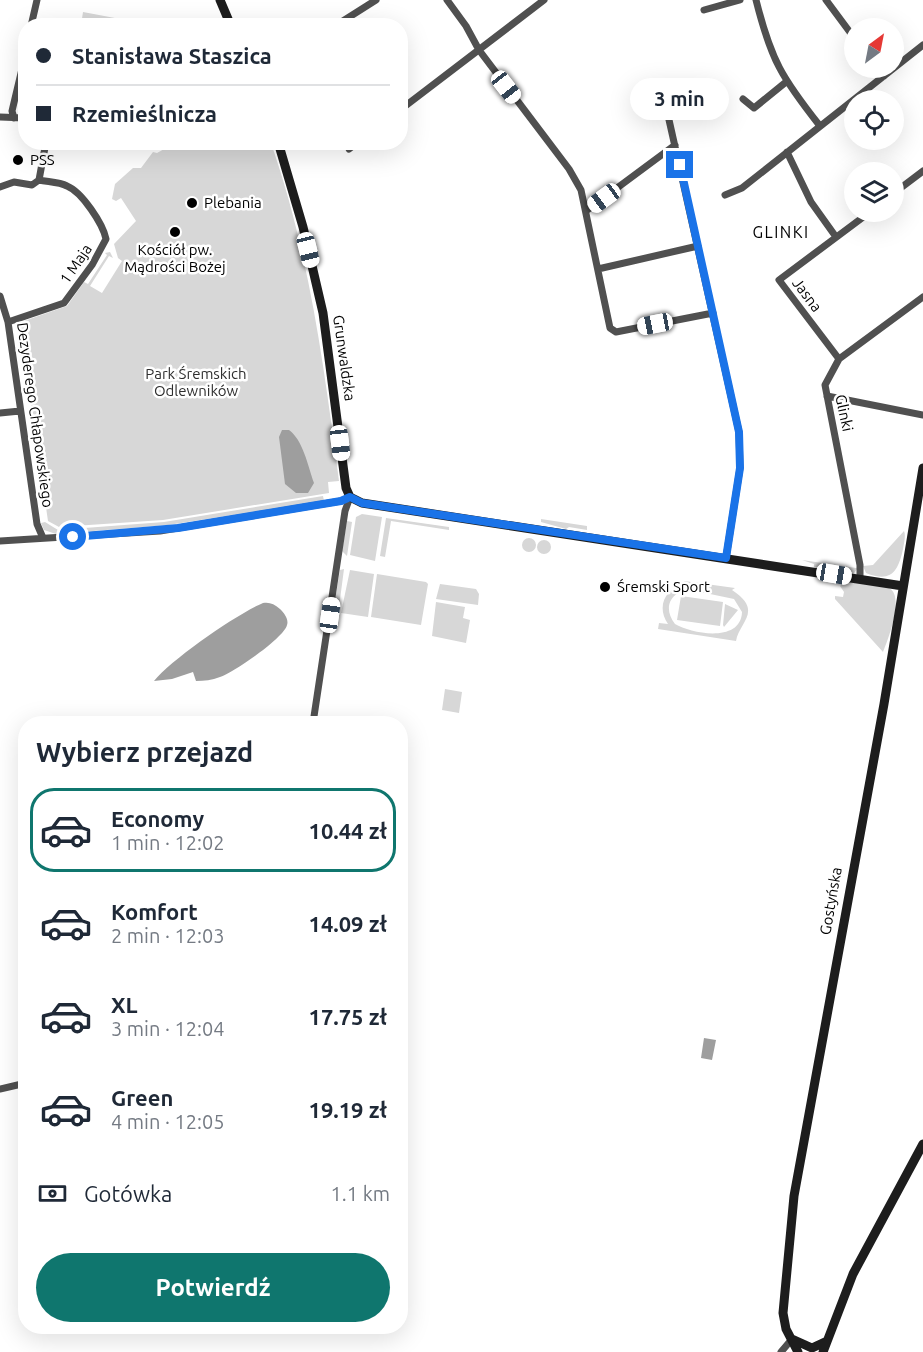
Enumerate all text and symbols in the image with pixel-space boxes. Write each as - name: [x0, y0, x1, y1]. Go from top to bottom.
- north arrow: [844, 18, 904, 78]
- map controls: [844, 18, 904, 222]
- text: Stanisława Staszica: [72, 43, 272, 68]
- car: [488, 67, 524, 107]
- callout: 3 min: [630, 78, 730, 120]
- text: 3 min: [654, 87, 705, 110]
- button: locate: [844, 90, 904, 150]
- text: Rzemieślnicza: [72, 101, 217, 126]
- place label: PSS: [30, 151, 55, 168]
- route end: [666, 151, 693, 178]
- marker: PSS: [11, 153, 25, 167]
- button: layers: [844, 162, 904, 222]
- car: [584, 180, 624, 216]
- place label: Plebania: [204, 194, 262, 211]
- marker: Plebania: [185, 196, 199, 210]
- district label: GLINKI: [752, 223, 810, 241]
- marker: Kościół pw. Mądrości Bożej: [168, 225, 182, 239]
- car: [295, 230, 321, 270]
- street label: 1 Maja: [56, 241, 95, 287]
- place label: Kościół pw. Mądrości Bożej: [124, 241, 226, 275]
- street label: Jasna: [789, 274, 826, 315]
- car: [636, 312, 674, 336]
- street label: Grunwaldzka: [330, 314, 359, 402]
- street label: Dezyderego Chłapowskiego: [14, 321, 57, 509]
- park label: Park Śremskich Odlewników: [145, 365, 247, 399]
- street label: Glinki: [832, 393, 857, 433]
- car: [329, 424, 351, 462]
- route start: [59, 523, 86, 550]
- car: [815, 562, 853, 586]
- place label: Śremski Sport: [617, 578, 710, 595]
- marker: Śremski Sport: [598, 580, 612, 594]
- car: [319, 596, 341, 634]
- text: Wybierz przejazd: [36, 737, 253, 767]
- icon: car: [39, 803, 93, 857]
- text: Economy: [111, 806, 204, 831]
- text: 10.44 zł: [308, 818, 387, 843]
- text: 1 min · 12:02: [111, 831, 225, 854]
- street label: Gostyńska: [816, 866, 845, 936]
- icon: car: [39, 896, 93, 950]
- text: Komfort: [111, 899, 198, 924]
- text: 14.09 zł: [308, 911, 387, 936]
- text: 2 min · 12:03: [111, 924, 225, 947]
- icon: car: [39, 989, 93, 1043]
- text: XL: [111, 992, 138, 1017]
- text: 17.75 zł: [308, 1004, 387, 1029]
- text: 3 min · 12:04: [111, 1017, 225, 1040]
- icon: car: [39, 1082, 93, 1136]
- text: Green: [111, 1085, 173, 1110]
- text: 19.19 zł: [308, 1097, 387, 1122]
- text: 4 min · 12:05: [111, 1110, 225, 1133]
- icon: cash: [36, 1177, 69, 1210]
- text: Gotówka: [84, 1181, 172, 1206]
- text: 1.1 km: [331, 1182, 390, 1205]
- button: Potwierdź: [36, 1253, 390, 1322]

